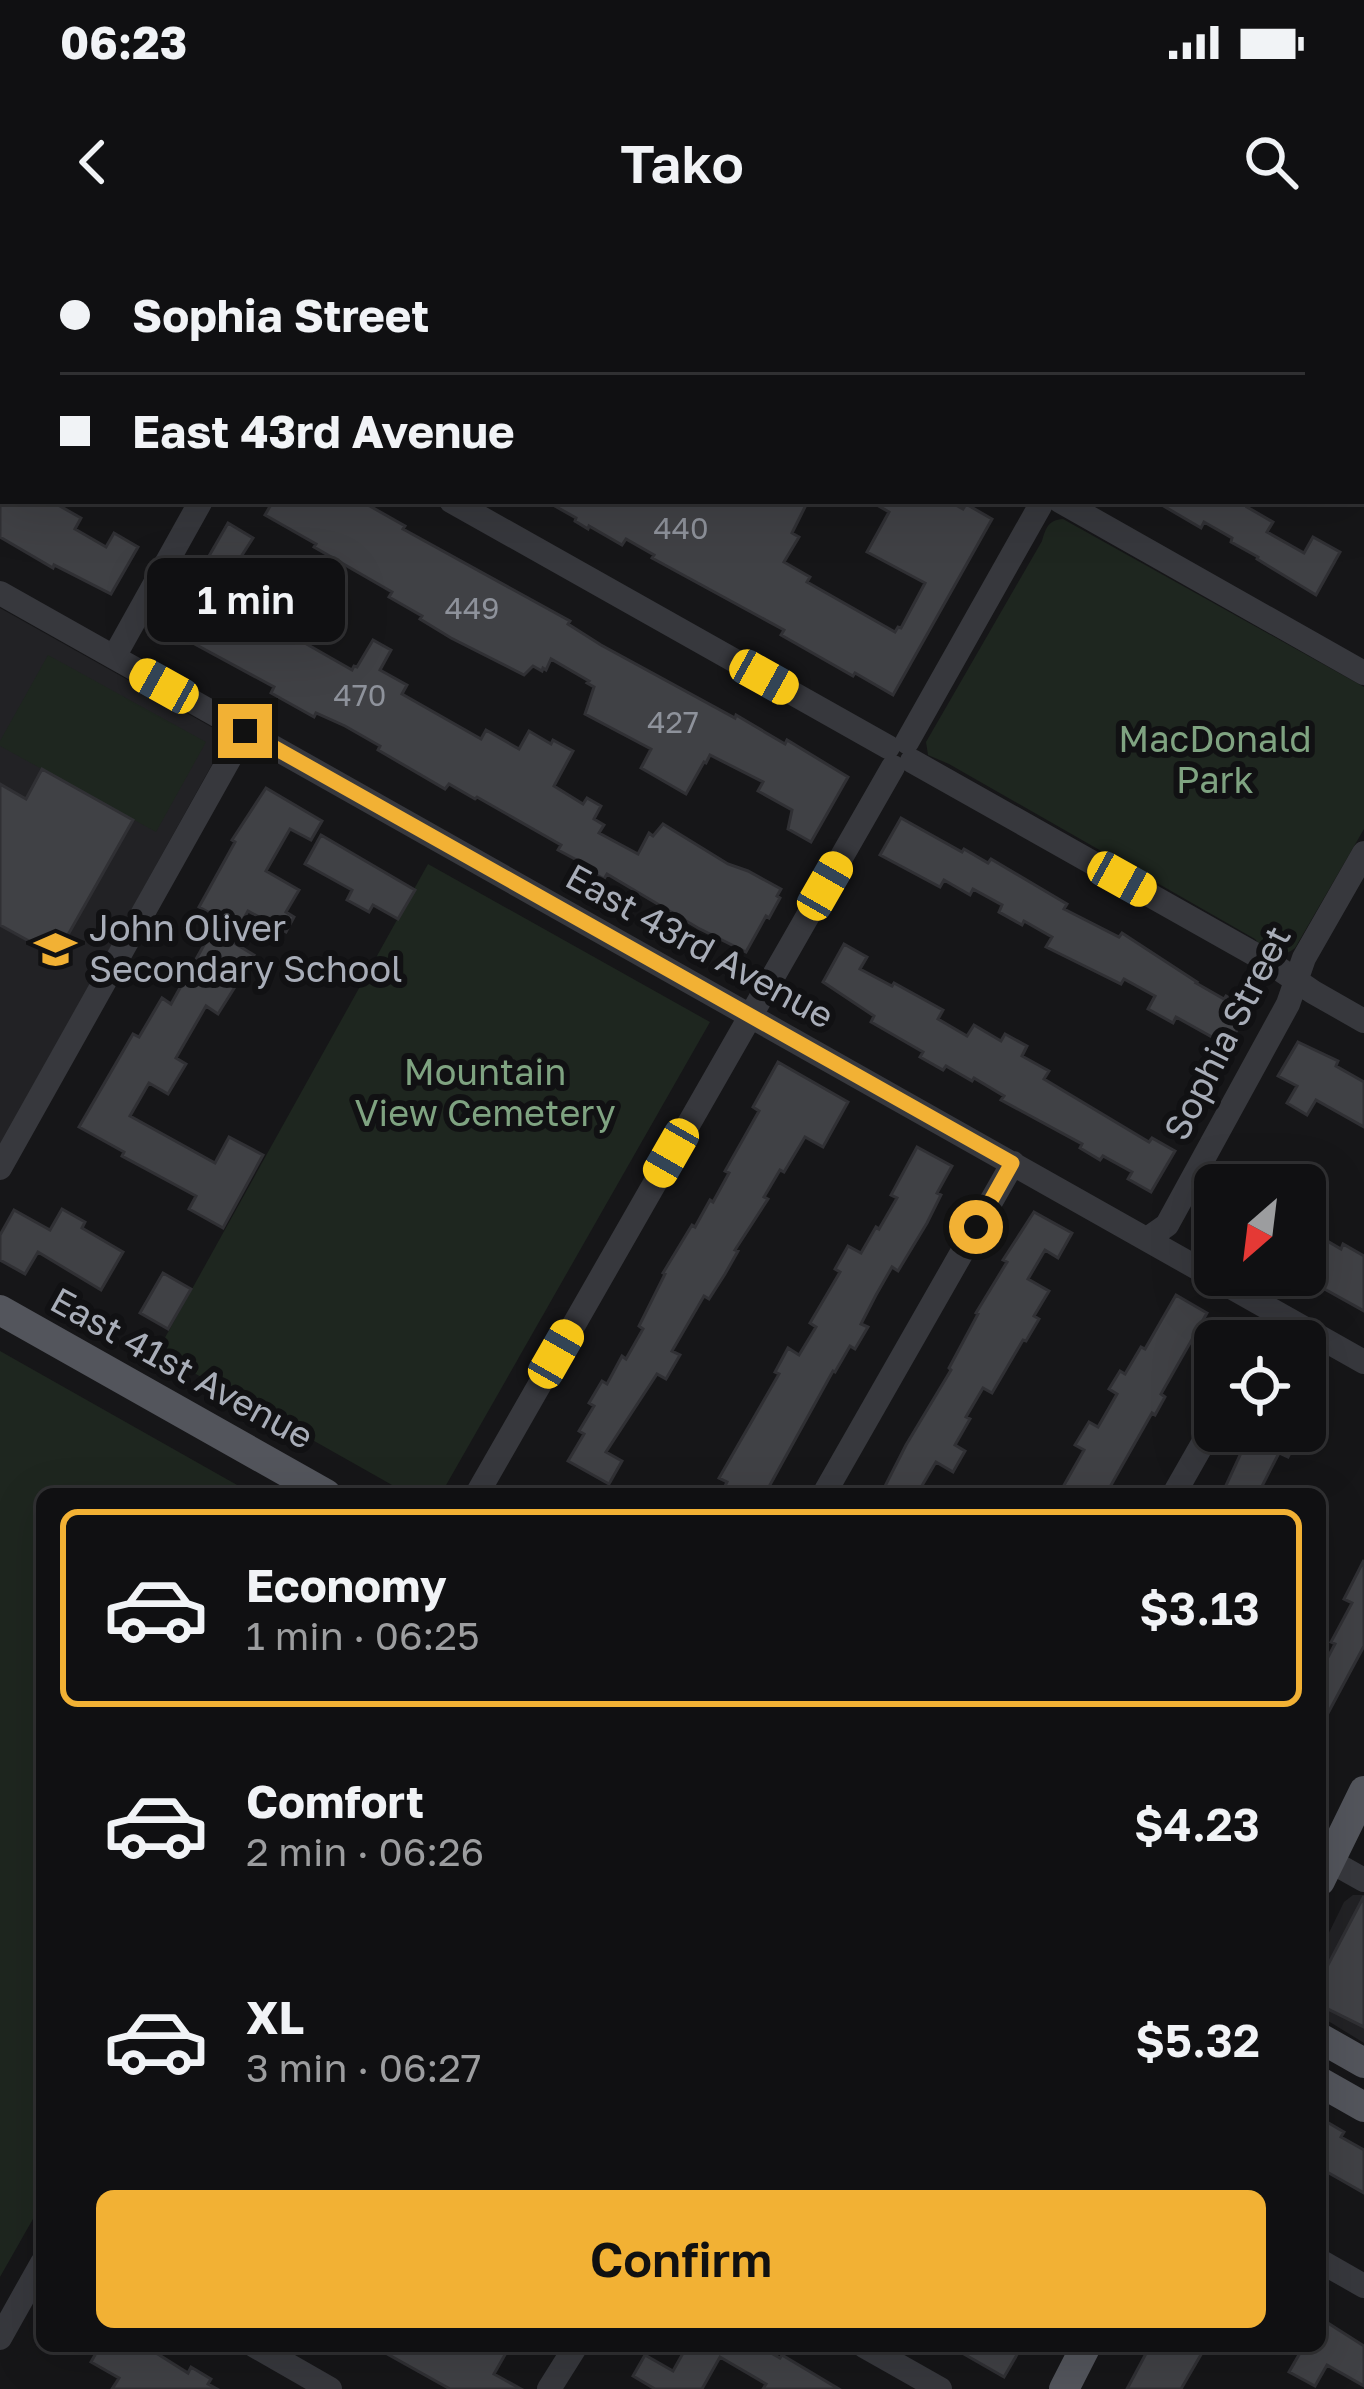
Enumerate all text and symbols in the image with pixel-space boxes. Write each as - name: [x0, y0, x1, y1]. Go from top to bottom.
- text: 06:23: [60, 15, 187, 69]
- icon: back: [60, 129, 126, 195]
- icon: search: [1238, 129, 1304, 195]
- text: Tako: [620, 130, 744, 195]
- text: Sophia Street: [132, 288, 429, 342]
- text: East 43rd Avenue: [132, 404, 515, 458]
- house number: 440: [653, 510, 709, 546]
- callout: 1 min: [146, 557, 344, 641]
- text: 1 min: [197, 576, 295, 623]
- house number: 449: [445, 590, 499, 626]
- car: [724, 644, 804, 710]
- car: [124, 653, 204, 719]
- house number: 470: [334, 677, 386, 713]
- route end: [218, 704, 272, 758]
- house number: 427: [647, 704, 699, 740]
- park label: MacDonald Park: [1118, 717, 1312, 801]
- car: [791, 846, 859, 926]
- car: [1082, 846, 1162, 912]
- street label: East 43rd Avenue: [559, 854, 842, 1037]
- place label: John Oliver Secondary School: [89, 906, 403, 990]
- street label: Sophia Street: [1154, 919, 1299, 1147]
- school or university icon: John Oliver Secondary School: [32, 926, 78, 972]
- park label: Mountain View Cemetery: [354, 1050, 616, 1134]
- car: [637, 1113, 705, 1193]
- north arrow: [1194, 1164, 1326, 1296]
- map controls: [1194, 1164, 1326, 1452]
- route start: [949, 1200, 1003, 1254]
- street label: East 41st Avenue: [44, 1278, 321, 1457]
- car: [522, 1314, 590, 1394]
- button: locate: [1194, 1320, 1326, 1452]
- icon: car: [102, 1554, 210, 1662]
- text: Economy: [246, 1558, 447, 1612]
- text: $3.13: [1139, 1581, 1260, 1635]
- text: 1 min · 06:25: [246, 1612, 480, 1659]
- icon: car: [102, 1770, 210, 1878]
- text: Comfort: [246, 1774, 424, 1828]
- text: $4.23: [1134, 1797, 1260, 1851]
- text: 2 min · 06:26: [246, 1828, 484, 1875]
- icon: car: [102, 1986, 210, 2094]
- text: XL: [246, 1990, 304, 2044]
- text: $5.32: [1135, 2013, 1260, 2067]
- text: 3 min · 06:27: [246, 2044, 481, 2091]
- button: Confirm: [96, 2190, 1266, 2328]

